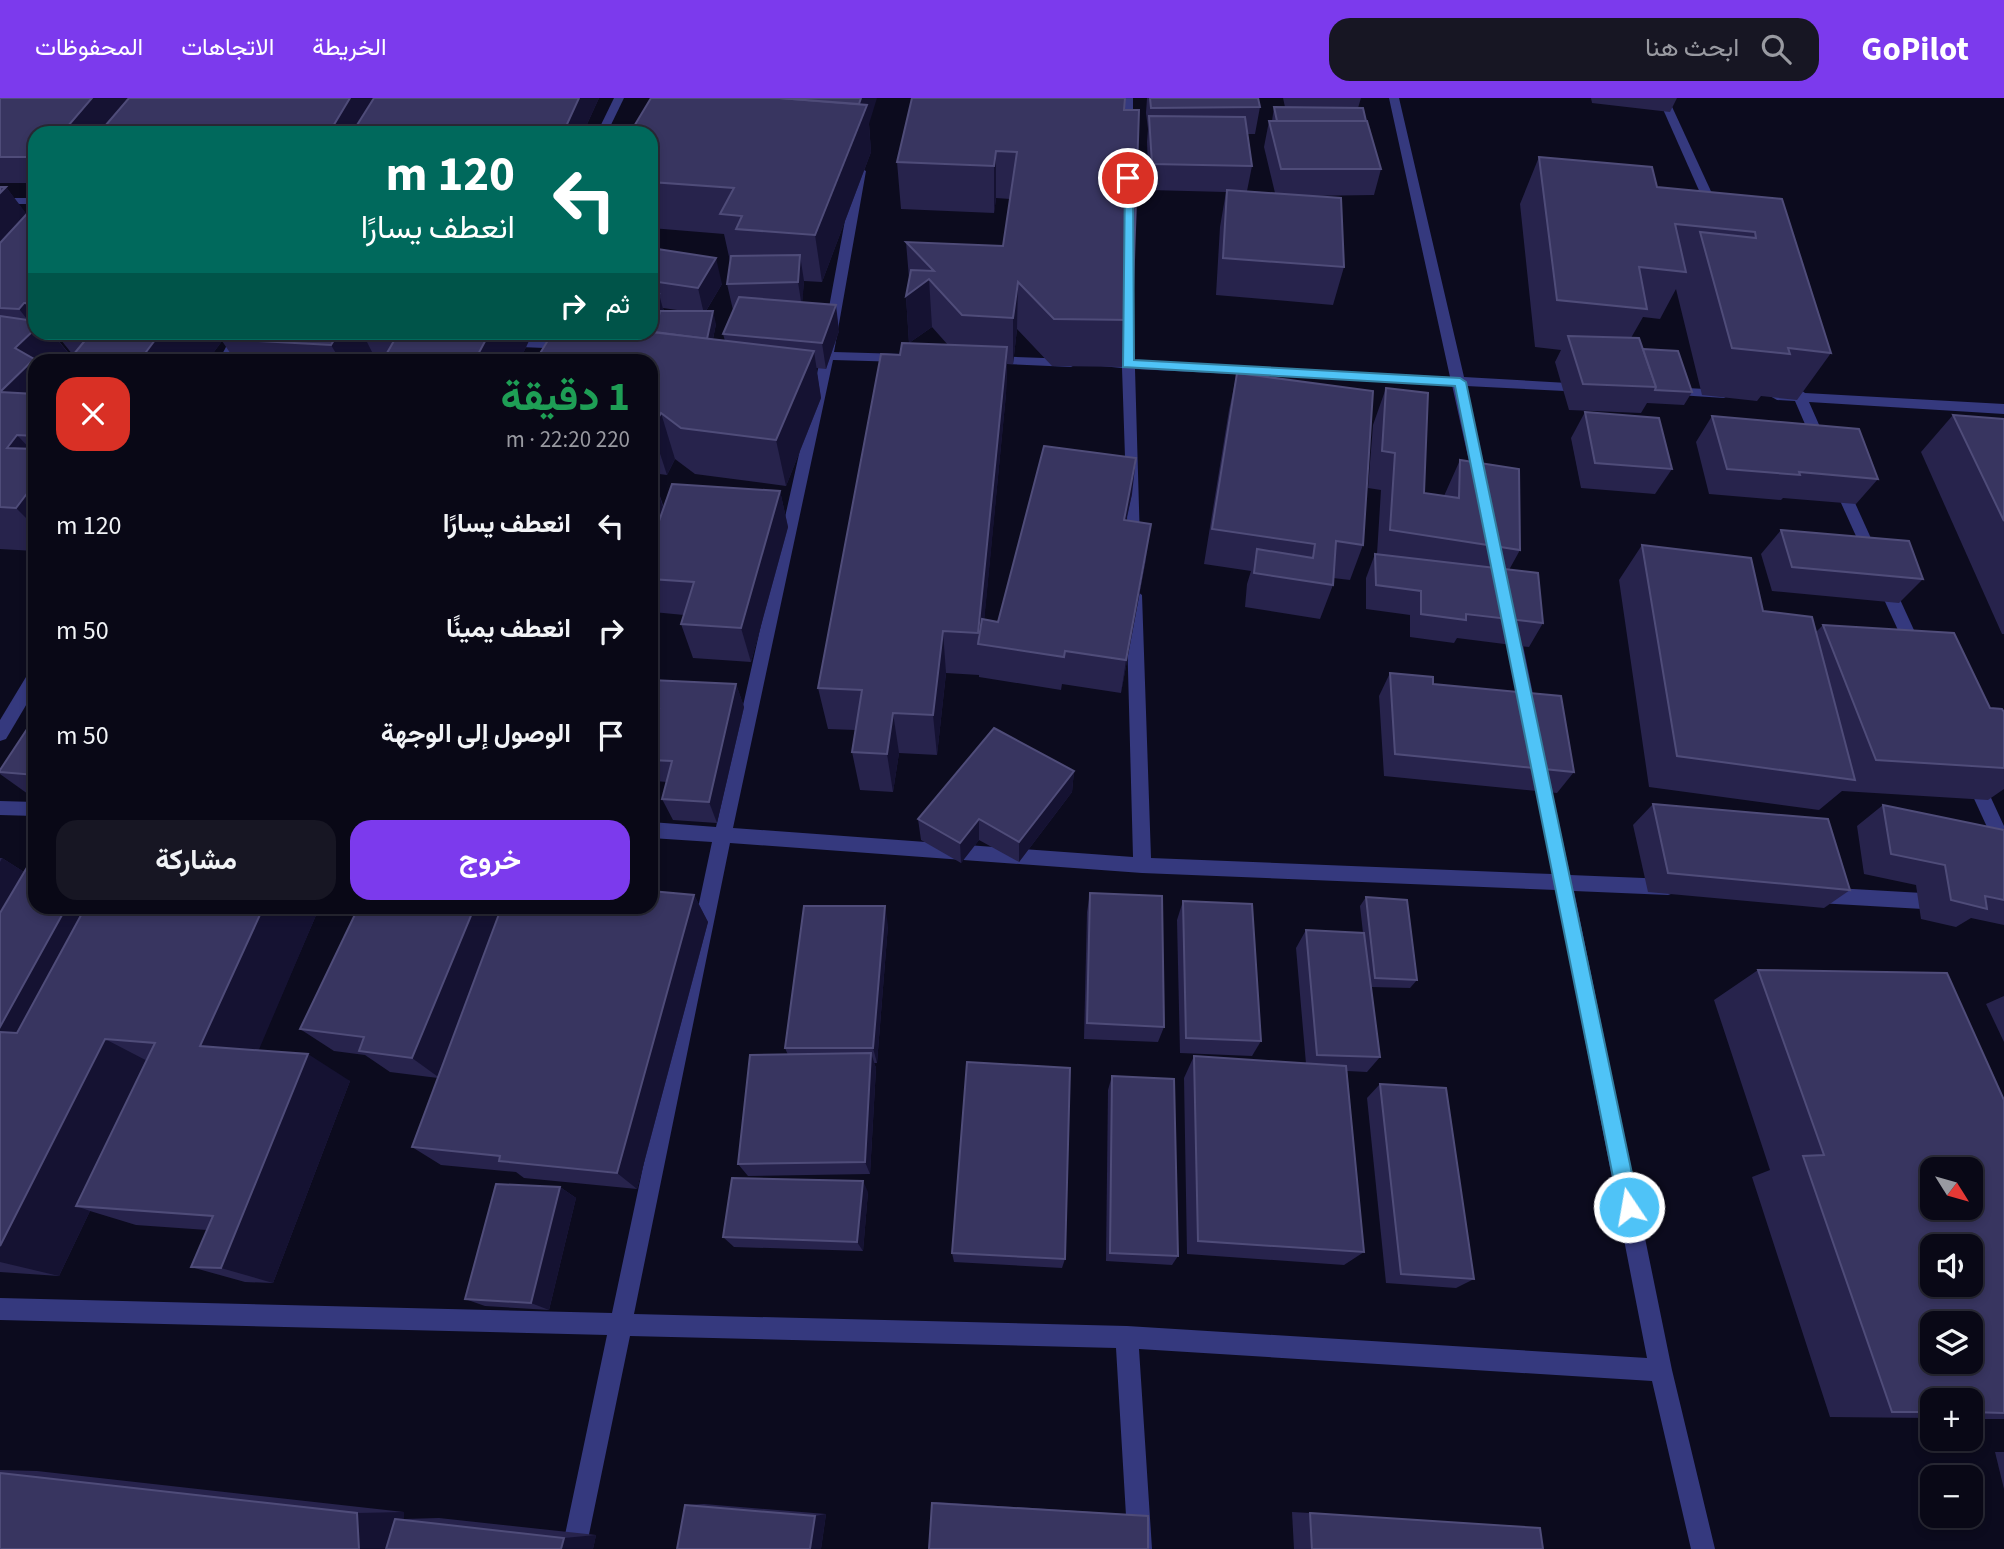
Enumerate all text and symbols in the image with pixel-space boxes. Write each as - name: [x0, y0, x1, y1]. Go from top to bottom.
- search box: [1329, 18, 1819, 81]
- text: GoPilot: [1861, 26, 1969, 73]
- text: ابحث هنا: [1645, 29, 1739, 66]
- text: المحفوظات: [35, 30, 143, 65]
- text: الاتجاهات: [181, 30, 274, 65]
- text: الخريطة: [312, 30, 387, 65]
- icon: search: [1757, 30, 1795, 68]
- text: 120 m: [386, 140, 515, 210]
- pin: [1098, 148, 1158, 208]
- icon: left: [539, 154, 630, 245]
- icon: arrive: [1109, 159, 1147, 197]
- text: انعطف يسارًا: [361, 205, 515, 251]
- text: ثم: [606, 286, 630, 323]
- icon: right: [554, 287, 592, 325]
- text: 1 دقيقة: [500, 367, 630, 427]
- button: close: [56, 377, 130, 451]
- text: 220 m · 22:20: [506, 423, 630, 456]
- text: انعطف يسارًا: [443, 505, 571, 542]
- text: 120 m: [56, 507, 122, 544]
- icon: left: [592, 507, 630, 545]
- text: انعطف يمينًا: [446, 610, 571, 647]
- text: 50 m: [56, 612, 109, 649]
- icon: right: [592, 612, 630, 650]
- text: الوصول إلى الوجهة: [381, 715, 571, 752]
- text: 50 m: [56, 717, 109, 754]
- icon: arrive: [592, 717, 630, 755]
- button: مشاركة: [56, 820, 336, 900]
- button: خروج: [350, 820, 630, 900]
- north arrow: [1920, 1157, 1983, 1220]
- map controls: [1920, 1157, 1983, 1528]
- position arrow: [1592, 1170, 1666, 1244]
- button: sound: [1920, 1234, 1983, 1297]
- button: layers: [1920, 1311, 1983, 1374]
- button: +: [1920, 1388, 1983, 1451]
- button: −: [1920, 1465, 1983, 1528]

